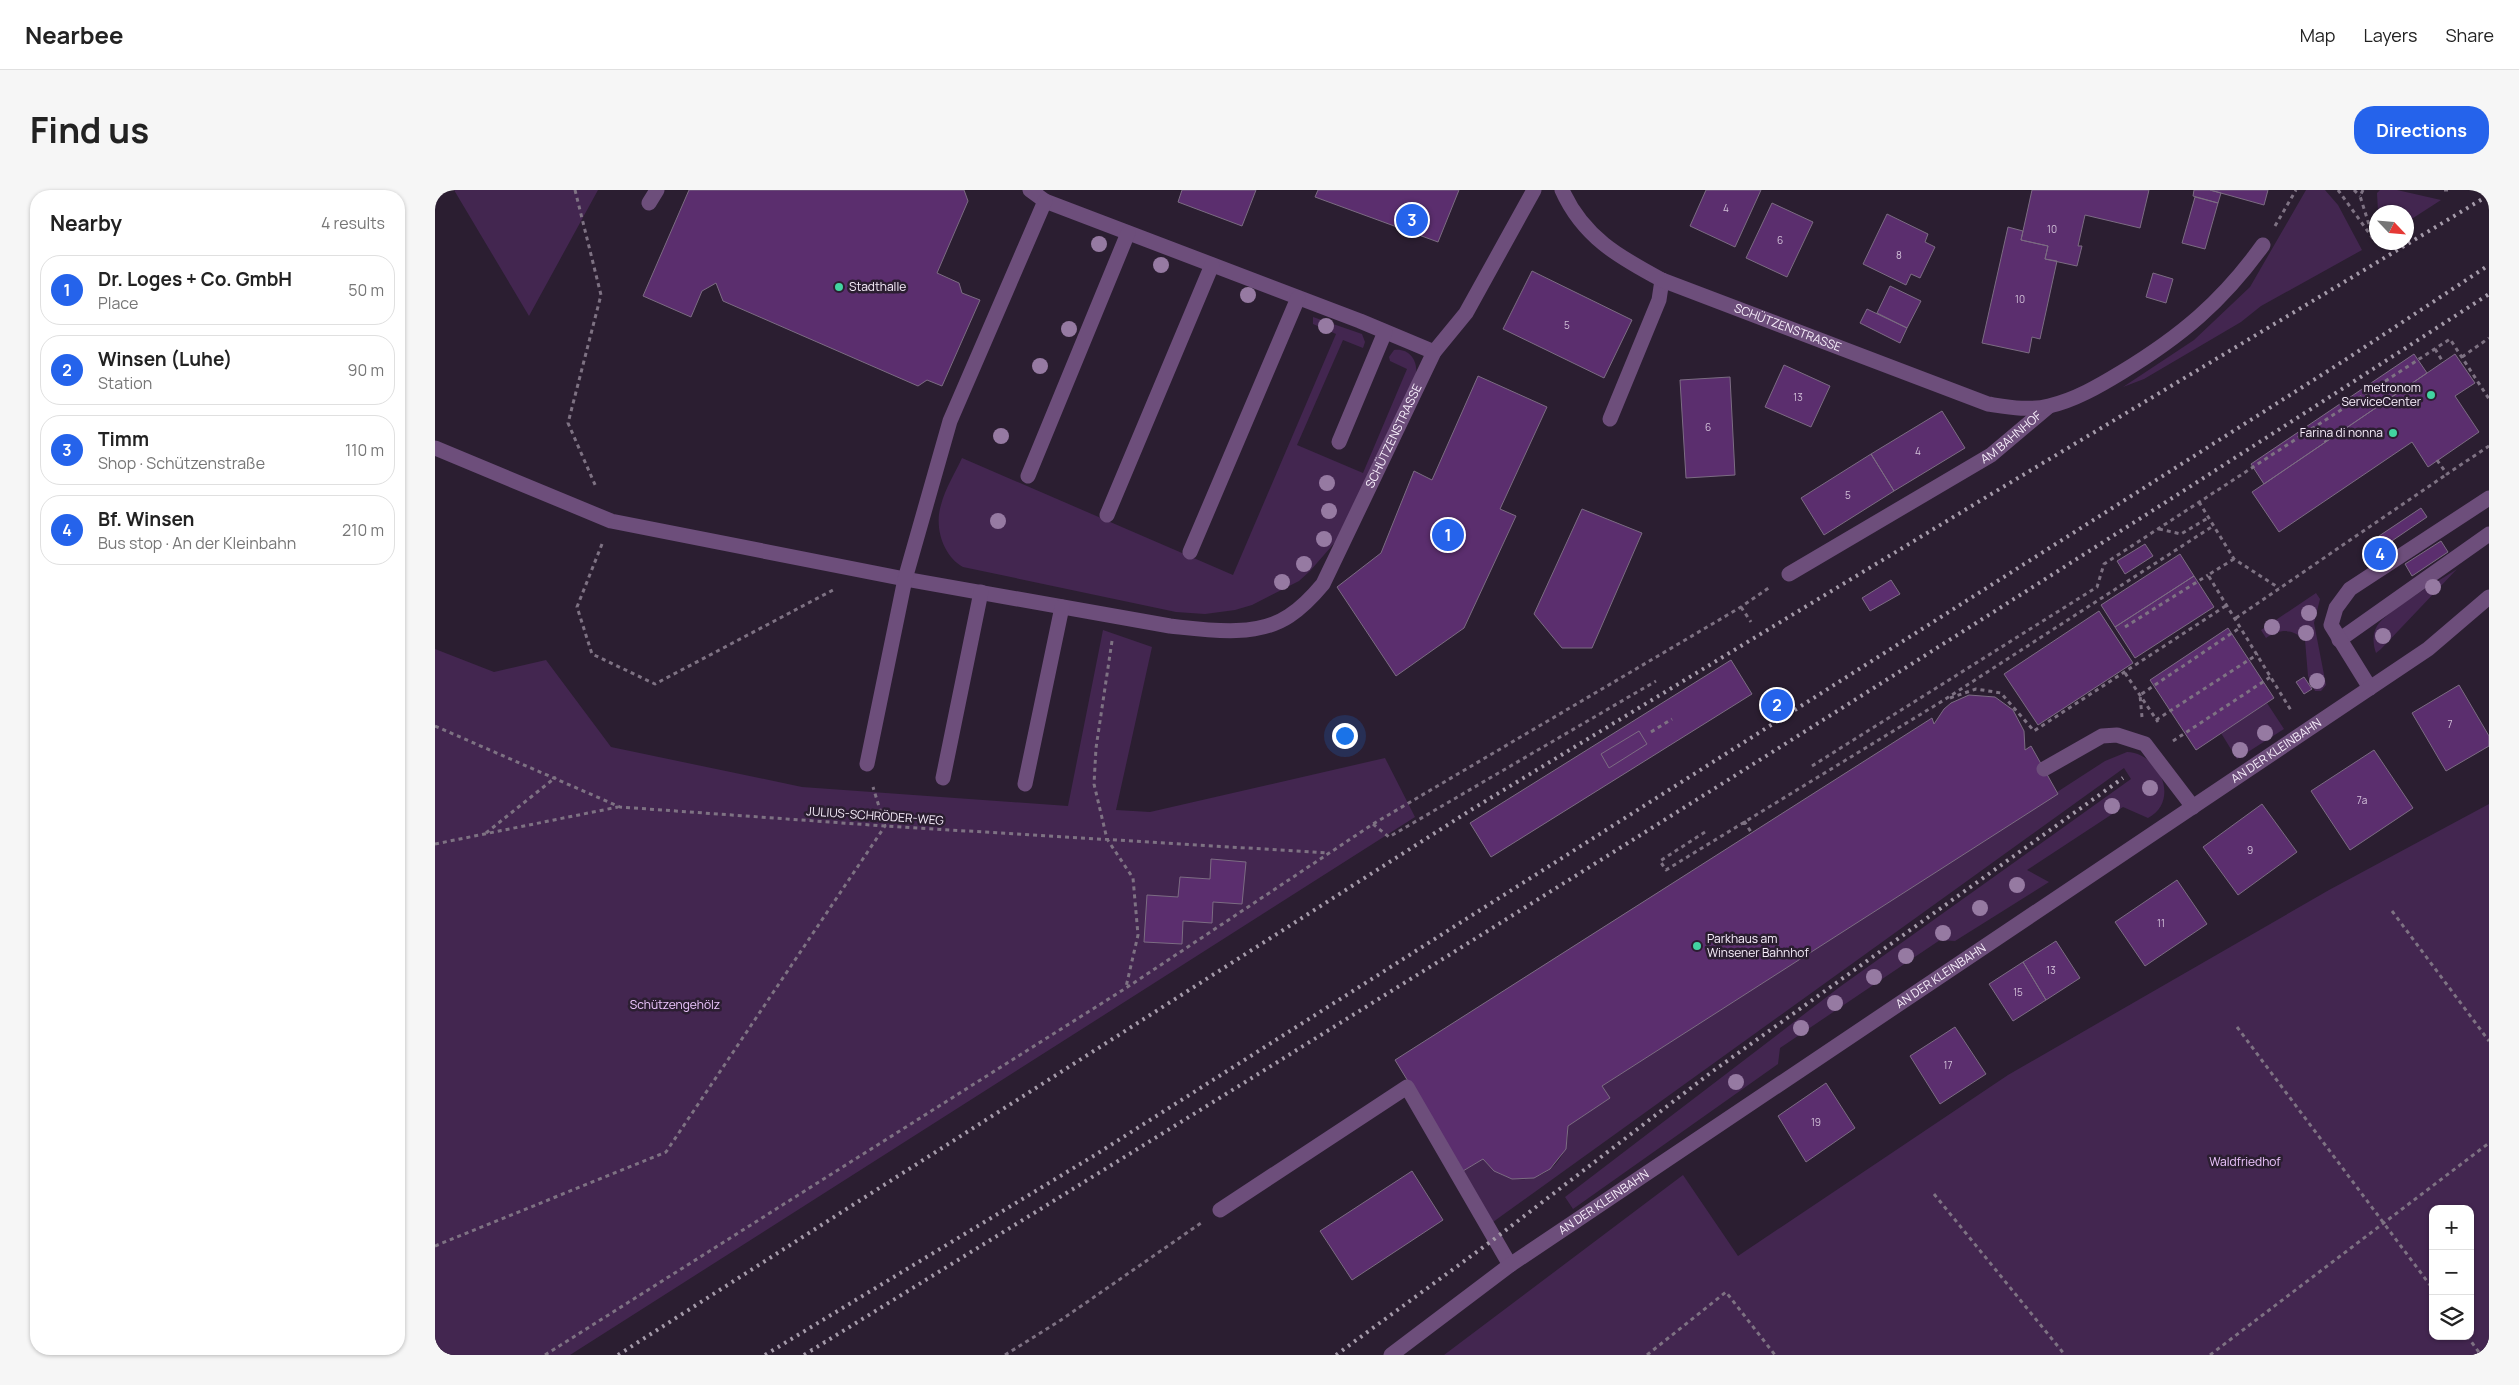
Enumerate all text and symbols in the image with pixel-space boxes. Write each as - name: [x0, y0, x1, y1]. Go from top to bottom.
- text: Nearbee: [25, 18, 124, 51]
- text: Map: [2300, 23, 2335, 47]
- text: Layers: [2363, 23, 2417, 47]
- text: Share: [2445, 23, 2494, 47]
- text: Find us: [30, 106, 149, 154]
- button: Directions: [2354, 106, 2489, 154]
- pin: 3: [1396, 201, 1428, 239]
- house number: 4: [1723, 201, 1729, 215]
- north arrow: [2369, 205, 2414, 250]
- text: Nearby: [50, 209, 122, 237]
- text: 4 results: [321, 212, 385, 234]
- house number: 10: [2047, 222, 2057, 236]
- house number: 6: [1777, 233, 1783, 247]
- house number: 8: [1896, 248, 1902, 262]
- text: Dr. Loges + Co. GmbH: [98, 266, 292, 292]
- place label: Stadthalle: [849, 278, 906, 295]
- text: 1: [63, 279, 71, 301]
- text: 50 m: [348, 279, 384, 301]
- marker: Stadthalle: [833, 281, 845, 293]
- text: Place: [98, 292, 138, 314]
- house number: 10: [2015, 292, 2025, 306]
- street label: SCHÜTZENSTRASSE: [1732, 299, 1844, 356]
- house number: 5: [1564, 318, 1570, 332]
- text: Winsen (Luhe): [98, 346, 232, 372]
- text: 2: [62, 359, 72, 381]
- text: 90 m: [348, 359, 384, 381]
- text: Station: [98, 372, 152, 394]
- place label: metronom ServiceCenter: [2341, 379, 2422, 410]
- street label: SCHÜTZENSTRASSE: [1361, 381, 1426, 491]
- marker: metronom ServiceCenter: [2425, 389, 2437, 401]
- house number: 13: [1793, 390, 1803, 404]
- street label: AM BAHNHOF: [1977, 407, 2045, 467]
- house number: 6: [1705, 420, 1711, 434]
- place label: Farina di nonna: [2300, 424, 2383, 441]
- text: Timm: [98, 426, 149, 452]
- marker: Farina di nonna: [2387, 427, 2399, 439]
- text: 3: [62, 439, 72, 461]
- text: 110 m: [345, 439, 384, 461]
- house number: 4: [1915, 444, 1921, 458]
- text: Shop · Schützenstraße: [98, 452, 265, 474]
- house number: 5: [1845, 488, 1851, 502]
- text: Bf. Winsen: [98, 506, 194, 532]
- pin: 1: [1432, 516, 1464, 554]
- text: 4: [62, 519, 72, 541]
- text: 210 m: [342, 519, 384, 541]
- text: Bus stop · An der Kleinbahn: [98, 532, 296, 554]
- pin: 4: [2364, 535, 2396, 573]
- pin: 2: [1761, 686, 1793, 724]
- street label: AN DER KLEINBAHN: [2227, 714, 2325, 787]
- house number: 7: [2447, 717, 2453, 731]
- your location: [1332, 723, 1358, 749]
- house number: 7a: [2357, 793, 2367, 807]
- street label: JULIUS-SCHRÖDER-WEG: [806, 802, 945, 829]
- house number: 9: [2247, 843, 2253, 857]
- house number: 11: [2157, 916, 2165, 930]
- place label: Parkhaus am Winsener Bahnhof: [1707, 930, 1809, 961]
- street label: AN DER KLEINBAHN: [1892, 939, 1989, 1012]
- marker: Parkhaus am Winsener Bahnhof: [1691, 940, 1703, 952]
- house number: 13: [2046, 963, 2056, 977]
- house number: 15: [2013, 985, 2023, 999]
- park label: Schützengehölz: [630, 996, 720, 1013]
- house number: 17: [1944, 1058, 1952, 1072]
- house number: 19: [1811, 1115, 1821, 1129]
- park label: Waldfriedhof: [2209, 1153, 2281, 1170]
- street label: AN DER KLEINBAHN: [1555, 1165, 1652, 1238]
- map controls: [2429, 1205, 2474, 1340]
- button: +: [2429, 1205, 2474, 1250]
- button: −: [2429, 1250, 2474, 1295]
- button: layers: [2429, 1295, 2474, 1340]

